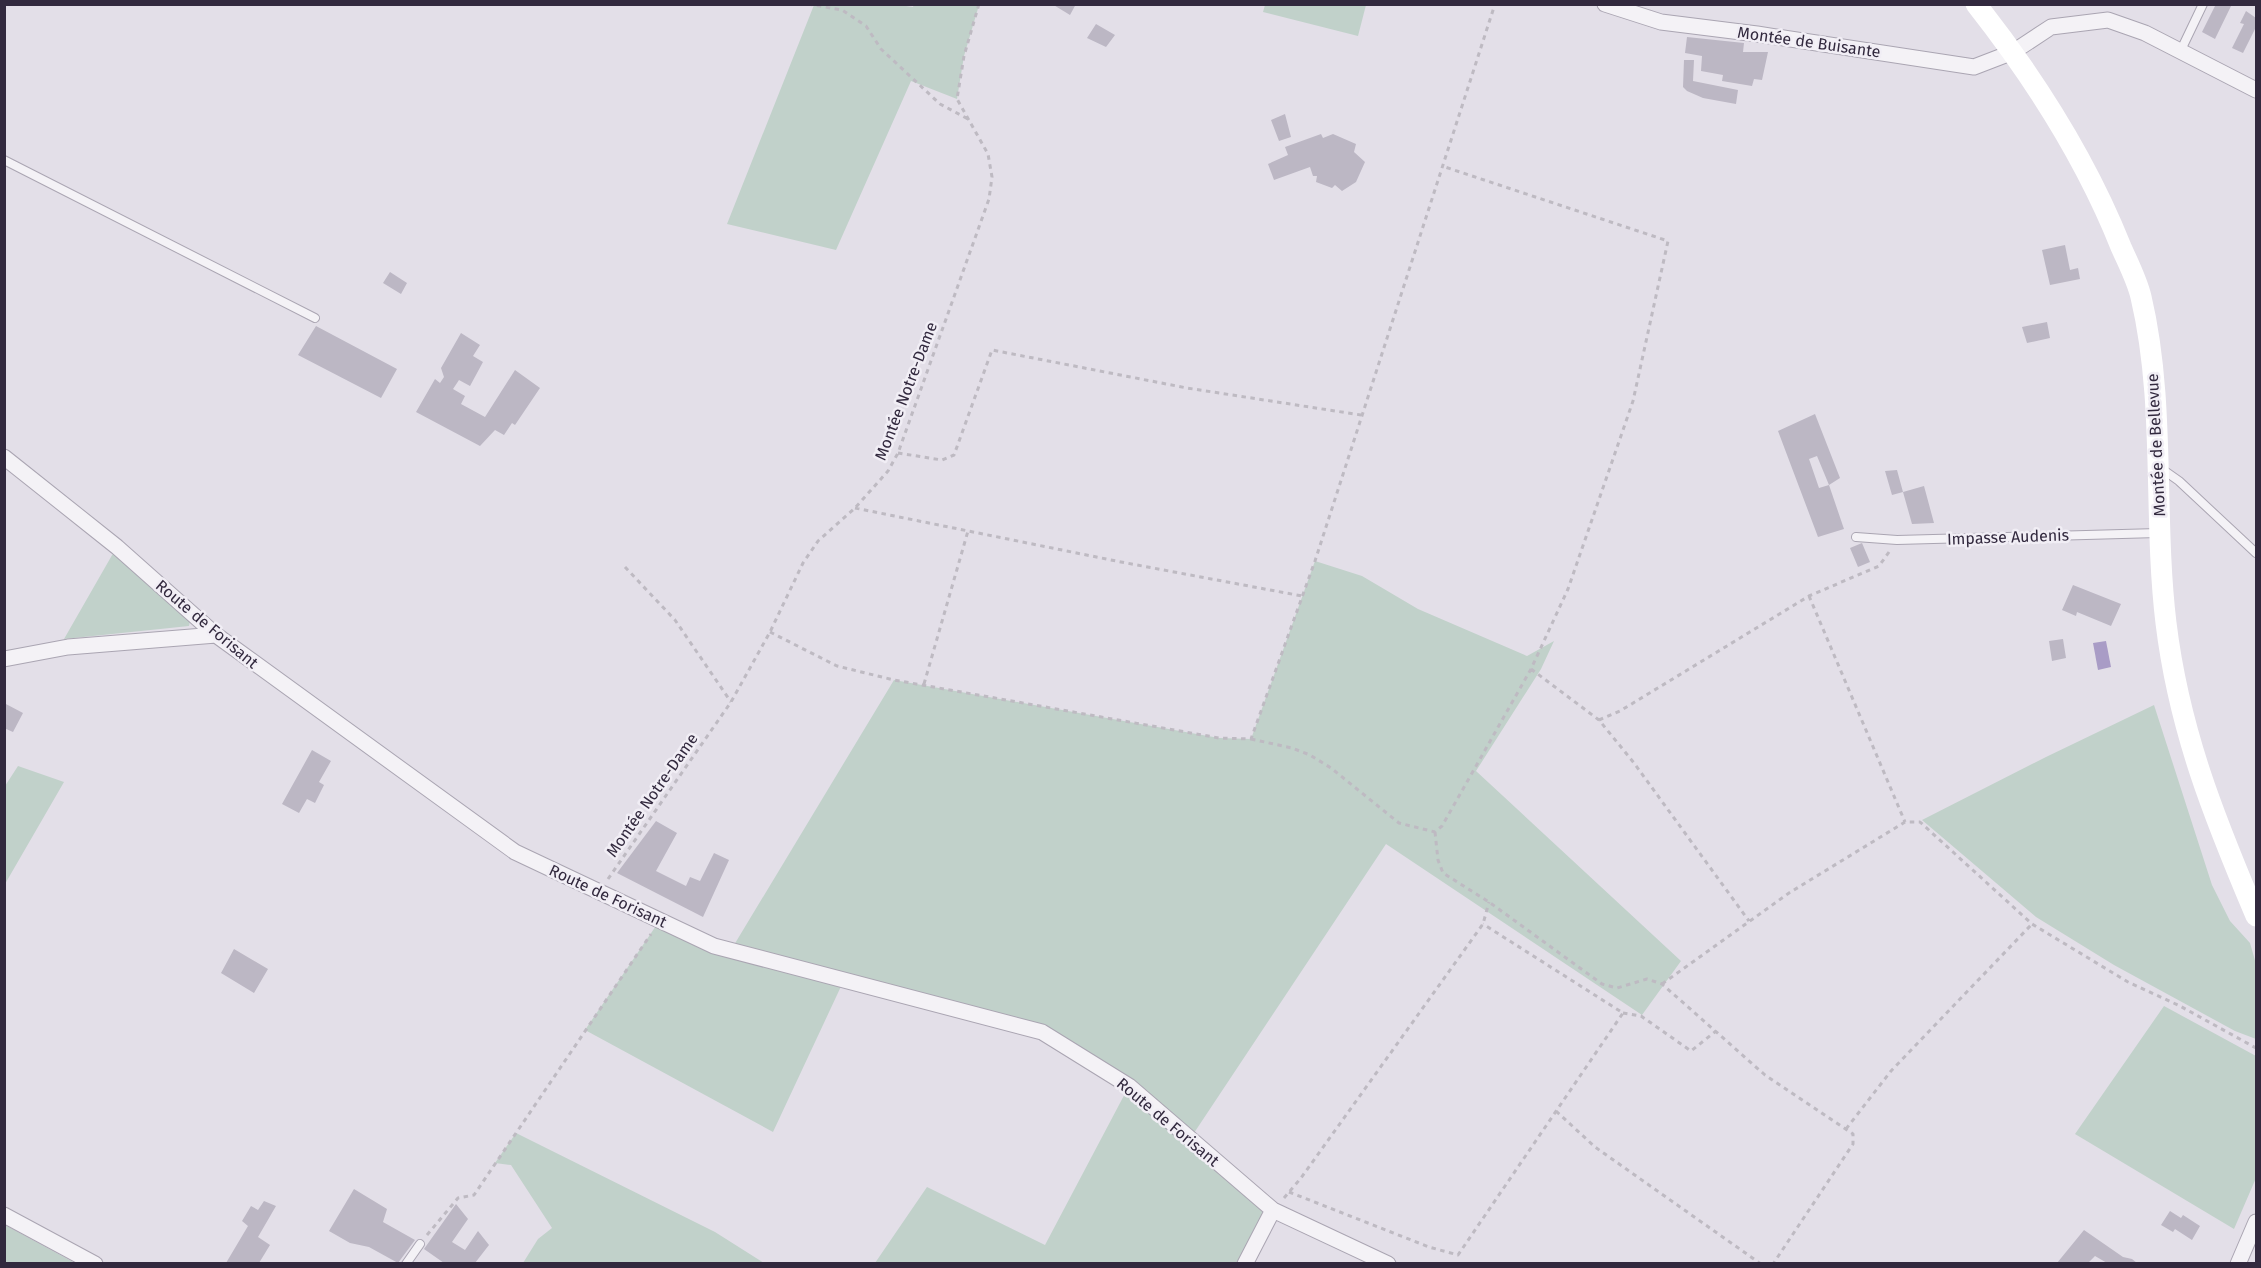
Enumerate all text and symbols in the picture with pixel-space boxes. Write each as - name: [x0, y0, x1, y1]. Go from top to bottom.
- street label: Montée de Buisante: [1736, 23, 1882, 61]
- street label: Montée Notre-Dame: [871, 319, 941, 463]
- street label: Montée de Bellevue: [2143, 373, 2169, 517]
- street label: Impasse Audenis: [1947, 525, 2069, 549]
- street label: Route de Forisant: [152, 576, 262, 672]
- street label: Montée Notre-Dame: [602, 730, 702, 860]
- street label: Route de Forisant: [546, 860, 670, 932]
- street label: Route de Forisant: [1113, 1074, 1223, 1170]

